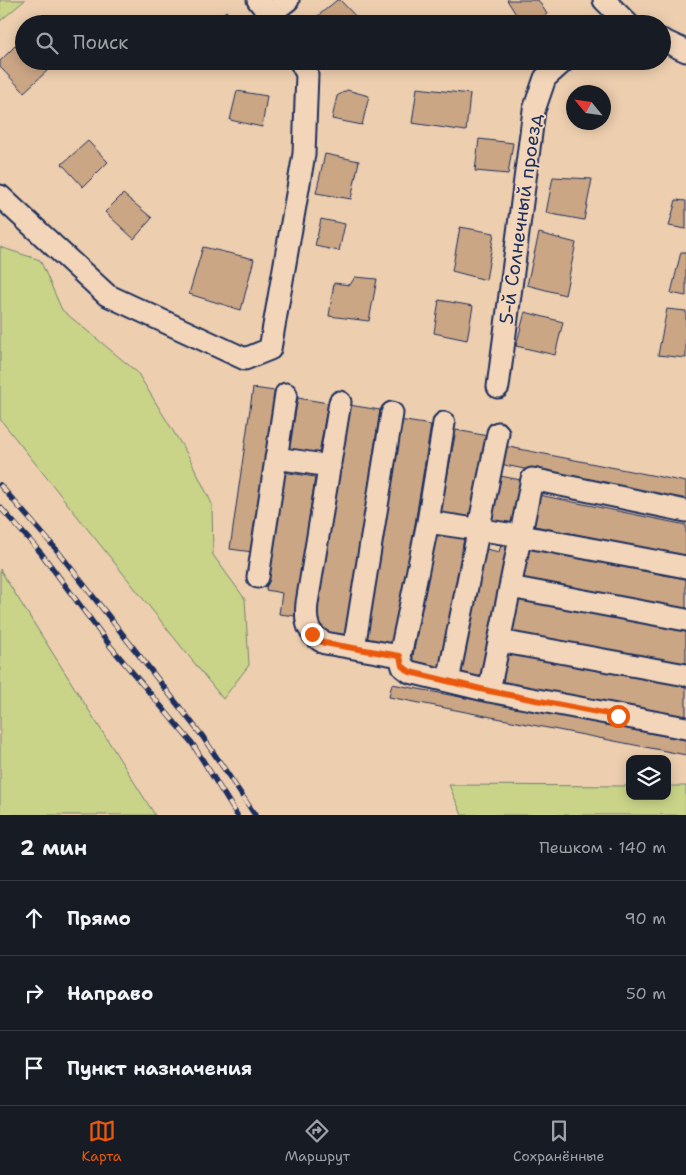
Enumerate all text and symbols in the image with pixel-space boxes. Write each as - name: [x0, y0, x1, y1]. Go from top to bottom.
- search box: [15, 15, 671, 70]
- icon: search: [33, 29, 61, 57]
- text: Поиск: [73, 30, 128, 55]
- north arrow: [566, 85, 611, 130]
- street label: 5-й Солнечный проезд: [493, 112, 548, 326]
- route end: [301, 623, 324, 646]
- route start: [607, 705, 630, 728]
- map controls: [626, 755, 671, 800]
- button: layers: [626, 755, 671, 800]
- text: 2 мин: [20, 834, 87, 862]
- text: Пешком · 140 m: [539, 837, 666, 858]
- icon: ahead: [20, 904, 48, 932]
- text: Прямо: [67, 906, 131, 931]
- text: 90 m: [625, 908, 666, 929]
- icon: right: [20, 979, 48, 1007]
- text: Направо: [67, 981, 153, 1006]
- text: 50 m: [626, 983, 666, 1004]
- icon: arrive: [20, 1054, 48, 1082]
- text: Пункт назначения: [67, 1056, 252, 1081]
- tab: Карта: [82, 1117, 122, 1165]
- tab: Маршрут: [285, 1117, 350, 1165]
- tab: Сохранённые: [513, 1117, 604, 1165]

